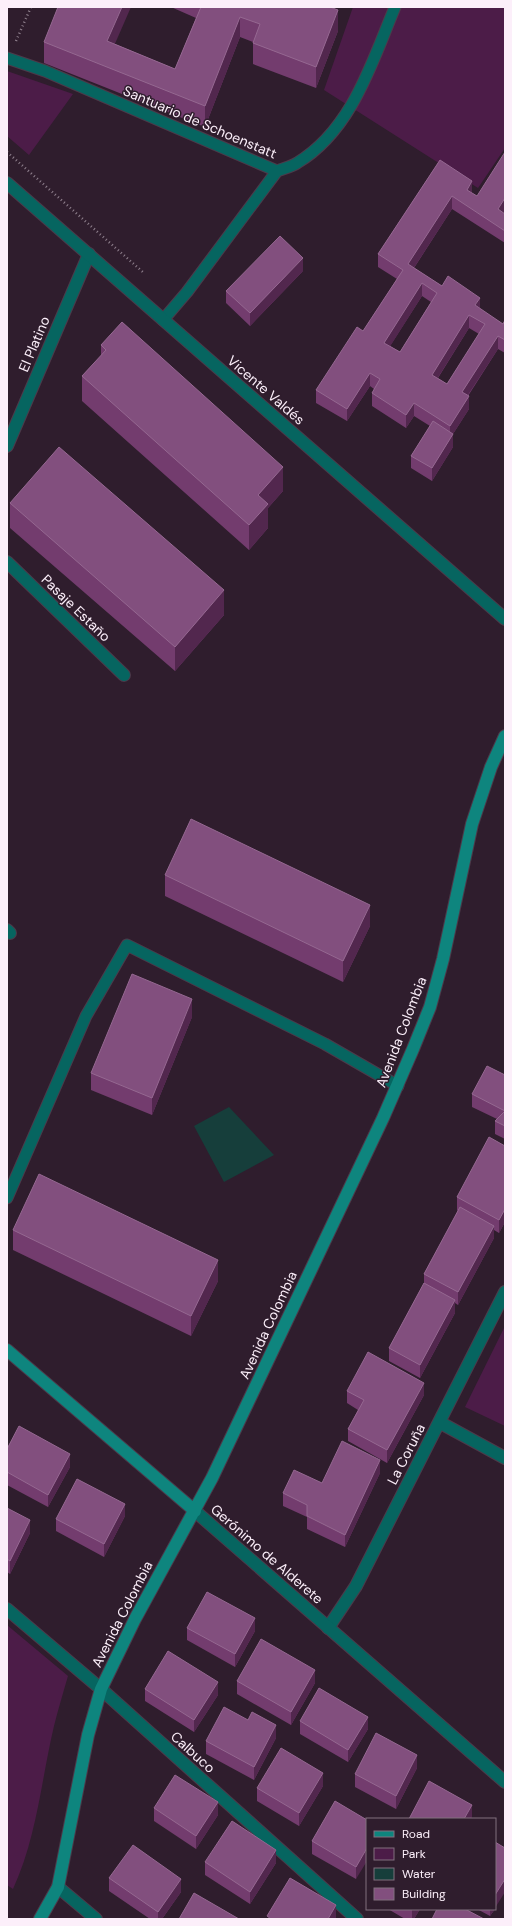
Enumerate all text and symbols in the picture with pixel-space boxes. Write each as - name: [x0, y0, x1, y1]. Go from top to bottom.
- street label: Santuario de Schoenstatt: [121, 81, 279, 163]
- street label: El Platino: [14, 314, 54, 374]
- street label: Vicente Valdés: [224, 351, 308, 429]
- street label: Pasaje Estaño: [38, 571, 114, 645]
- street label: Avenida Colombia: [372, 974, 430, 1090]
- street label: Avenida Colombia: [235, 1268, 301, 1382]
- street label: La Coruña: [383, 1421, 429, 1487]
- street label: Gerónimo de Alderete: [207, 1500, 327, 1608]
- street label: Avenida Colombia: [87, 1558, 157, 1670]
- street label: Calbuco: [167, 1727, 219, 1777]
- legend: [366, 1818, 496, 1910]
- text: Road: [402, 1826, 430, 1842]
- text: Park: [402, 1846, 426, 1862]
- text: Water: [402, 1866, 436, 1882]
- text: Building: [402, 1886, 446, 1902]

